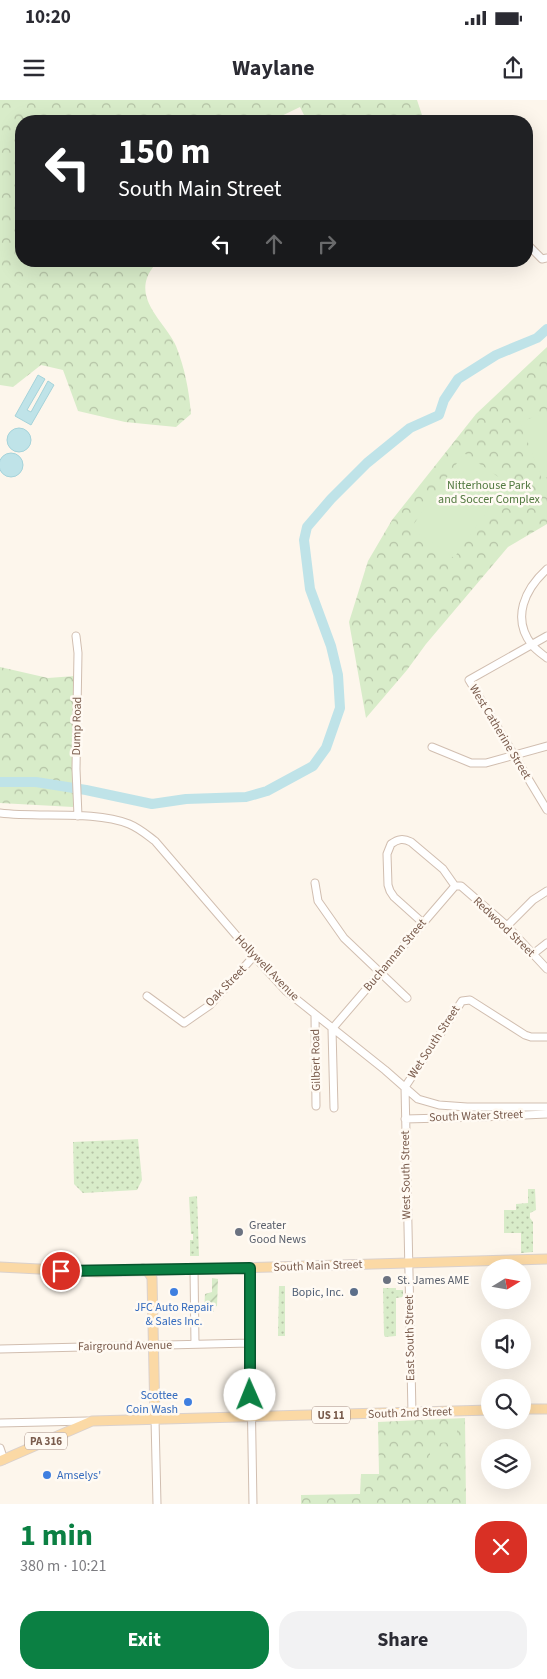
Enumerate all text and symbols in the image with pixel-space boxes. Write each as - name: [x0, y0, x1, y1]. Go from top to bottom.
- text: 10:20: [25, 4, 71, 31]
- text: Waylane: [232, 52, 315, 84]
- icon: menu: [20, 54, 48, 82]
- icon: share: [499, 54, 527, 82]
- text: 150 m: [118, 127, 210, 177]
- icon: left: [35, 135, 100, 200]
- text: South Main Street: [118, 173, 282, 205]
- icon: left: [207, 230, 235, 258]
- icon: ahead: [260, 230, 288, 258]
- icon: right: [313, 230, 341, 258]
- park label: Nitterhouse Park and Soccer Complex: [438, 477, 541, 508]
- street label: West Catherine Street: [465, 681, 535, 783]
- street label: Dump Road: [68, 697, 86, 755]
- street label: Redwood Street: [469, 893, 539, 961]
- street label: Buchannan Street: [360, 915, 430, 995]
- street label: Hollywell Avenue: [231, 931, 303, 1005]
- street label: Oak Street: [202, 961, 250, 1011]
- street label: Wet South Street: [404, 1002, 464, 1082]
- street label: Gilbert Road: [307, 1029, 325, 1091]
- street label: South Water Street: [429, 1106, 523, 1126]
- street label: West South Street: [397, 1130, 415, 1220]
- place label: Greater Good News: [249, 1217, 306, 1248]
- marker: Greater Good News: [233, 1226, 245, 1238]
- pin: [40, 1250, 82, 1292]
- street label: South Main Street: [273, 1256, 363, 1276]
- icon: arrive: [47, 1257, 75, 1285]
- north arrow: [481, 1259, 531, 1309]
- map controls: [481, 1259, 531, 1489]
- place label: St. James AME: [397, 1272, 469, 1289]
- marker: St. James AME: [381, 1274, 393, 1286]
- place label: Bopic, Inc.: [292, 1284, 344, 1301]
- marker: JFC Auto Repair & Sales Inc.: [168, 1286, 180, 1298]
- marker: Bopic, Inc.: [348, 1286, 360, 1298]
- street label: East South Street: [401, 1295, 419, 1381]
- place label: JFC Auto Repair & Sales Inc.: [135, 1299, 214, 1330]
- button: sound: [481, 1319, 531, 1369]
- street label: Fairground Avenue: [78, 1337, 172, 1355]
- position arrow: [223, 1368, 275, 1420]
- button: search: [481, 1379, 531, 1429]
- place label: Scottee Coin Wash: [126, 1387, 178, 1418]
- marker: Scottee Coin Wash: [182, 1396, 194, 1408]
- street label: South 2nd Street: [368, 1403, 452, 1423]
- road number: US 11: [312, 1406, 350, 1424]
- road number: PA 316: [25, 1432, 67, 1450]
- button: layers: [481, 1439, 531, 1489]
- place label: Amselys': [57, 1467, 101, 1484]
- marker: Amselys': [41, 1469, 53, 1481]
- text: 1 min: [20, 1514, 93, 1557]
- button: close: [475, 1521, 527, 1573]
- text: 380 m · 10:21: [20, 1555, 107, 1577]
- button: Exit: [20, 1611, 269, 1669]
- button: Share: [279, 1611, 527, 1669]

